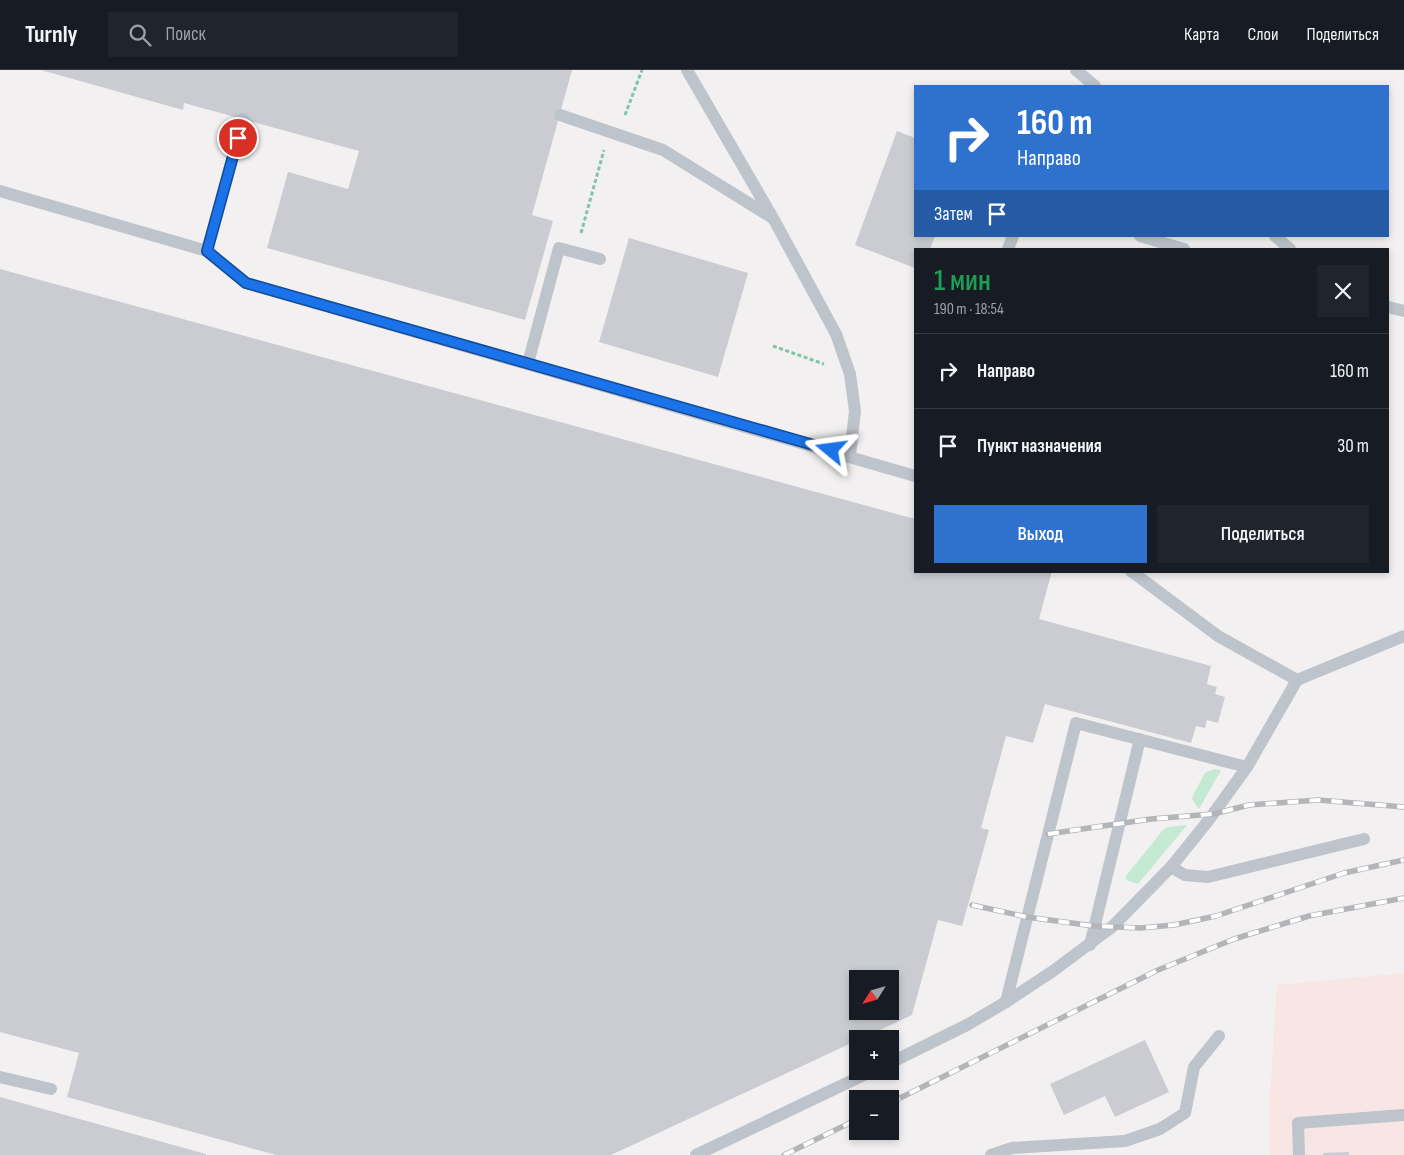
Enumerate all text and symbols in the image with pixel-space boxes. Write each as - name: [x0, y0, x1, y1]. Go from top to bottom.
- search box: [108, 12, 458, 57]
- text: Turnly: [25, 20, 78, 49]
- icon: search: [126, 21, 154, 49]
- text: Поиск: [166, 23, 206, 46]
- text: Карта: [1184, 24, 1220, 45]
- text: Слои: [1248, 24, 1279, 45]
- text: Поделиться: [1307, 24, 1379, 45]
- text: 160 m: [1017, 102, 1093, 145]
- icon: right: [934, 105, 999, 170]
- pin: [217, 117, 259, 159]
- icon: arrive: [224, 124, 252, 152]
- text: Направо: [1017, 145, 1081, 172]
- icon: arrive: [983, 200, 1011, 228]
- text: Затем: [934, 203, 973, 226]
- text: 1 мин: [934, 263, 991, 299]
- button: close: [1317, 265, 1369, 317]
- text: 190 m · 18:54: [934, 300, 1004, 319]
- icon: right: [934, 357, 962, 385]
- text: Направо: [977, 360, 1035, 383]
- text: 160 m: [1330, 360, 1369, 383]
- position arrow: [804, 423, 856, 475]
- icon: arrive: [934, 432, 962, 460]
- text: Пункт назначения: [977, 435, 1102, 458]
- text: 30 m: [1337, 435, 1369, 458]
- button: Выход: [934, 505, 1147, 563]
- button: Поделиться: [1157, 505, 1369, 563]
- north arrow: [849, 970, 899, 1020]
- map controls: [849, 970, 899, 1140]
- button: +: [849, 1030, 899, 1080]
- button: −: [849, 1090, 899, 1140]

